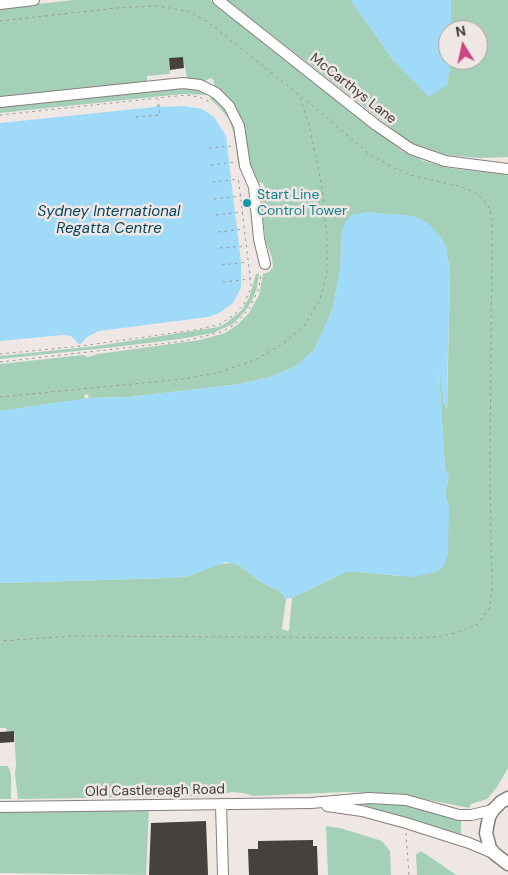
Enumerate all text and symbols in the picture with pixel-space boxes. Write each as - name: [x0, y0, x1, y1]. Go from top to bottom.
- north arrow: [438, 20, 488, 70]
- text: N: [454, 21, 467, 41]
- street label: McCarthys Lane: [306, 50, 400, 128]
- place label: Start Line Control Tower: [257, 187, 347, 220]
- marker: Start Line Control Tower: [241, 197, 253, 209]
- water label: Sydney International Regatta Centre: [38, 203, 180, 238]
- street label: Old Castlereagh Road: [85, 781, 225, 801]

